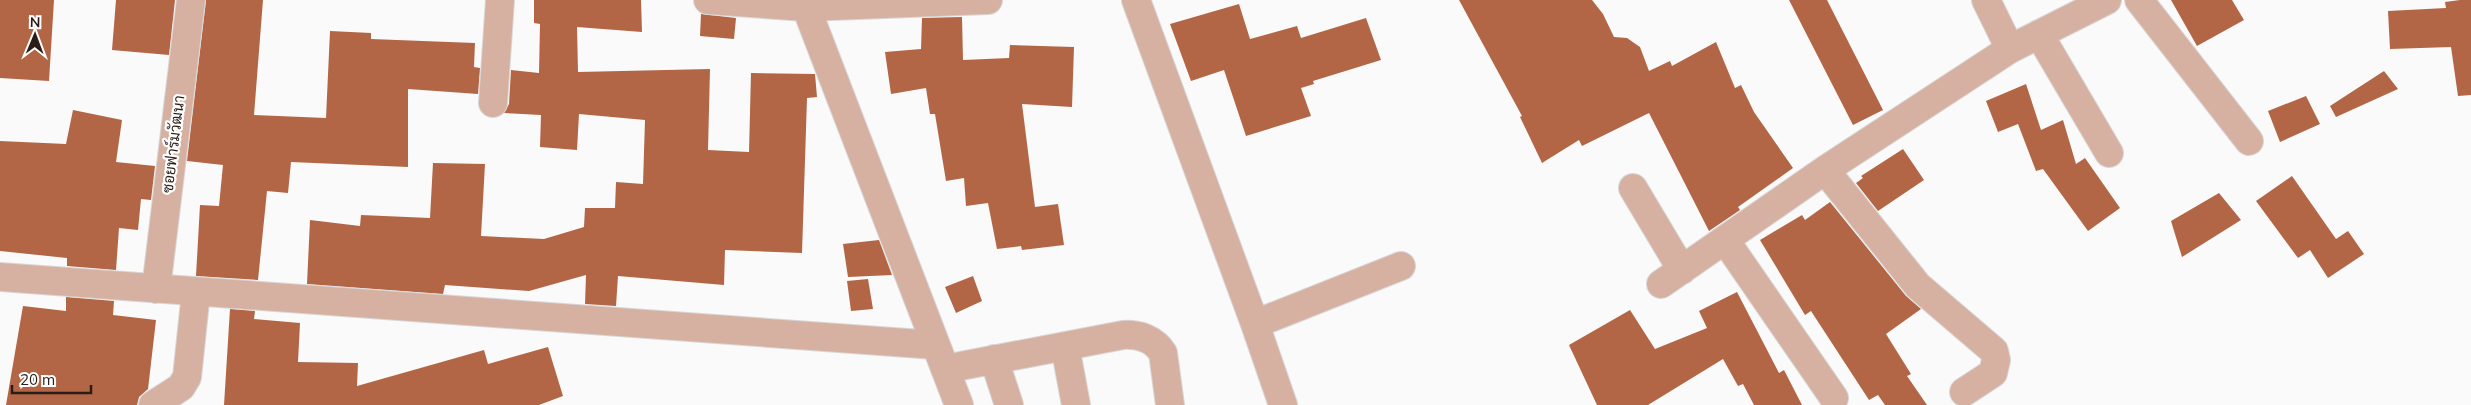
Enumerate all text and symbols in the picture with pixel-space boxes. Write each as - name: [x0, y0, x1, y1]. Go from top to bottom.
- north arrow: [10, 10, 60, 60]
- text: N: [30, 13, 41, 31]
- street label: ซอยฟาร์มวัฒนา: [158, 94, 188, 194]
- scale bar: [12, 362, 91, 394]
- text: 20 m: [20, 370, 55, 389]

